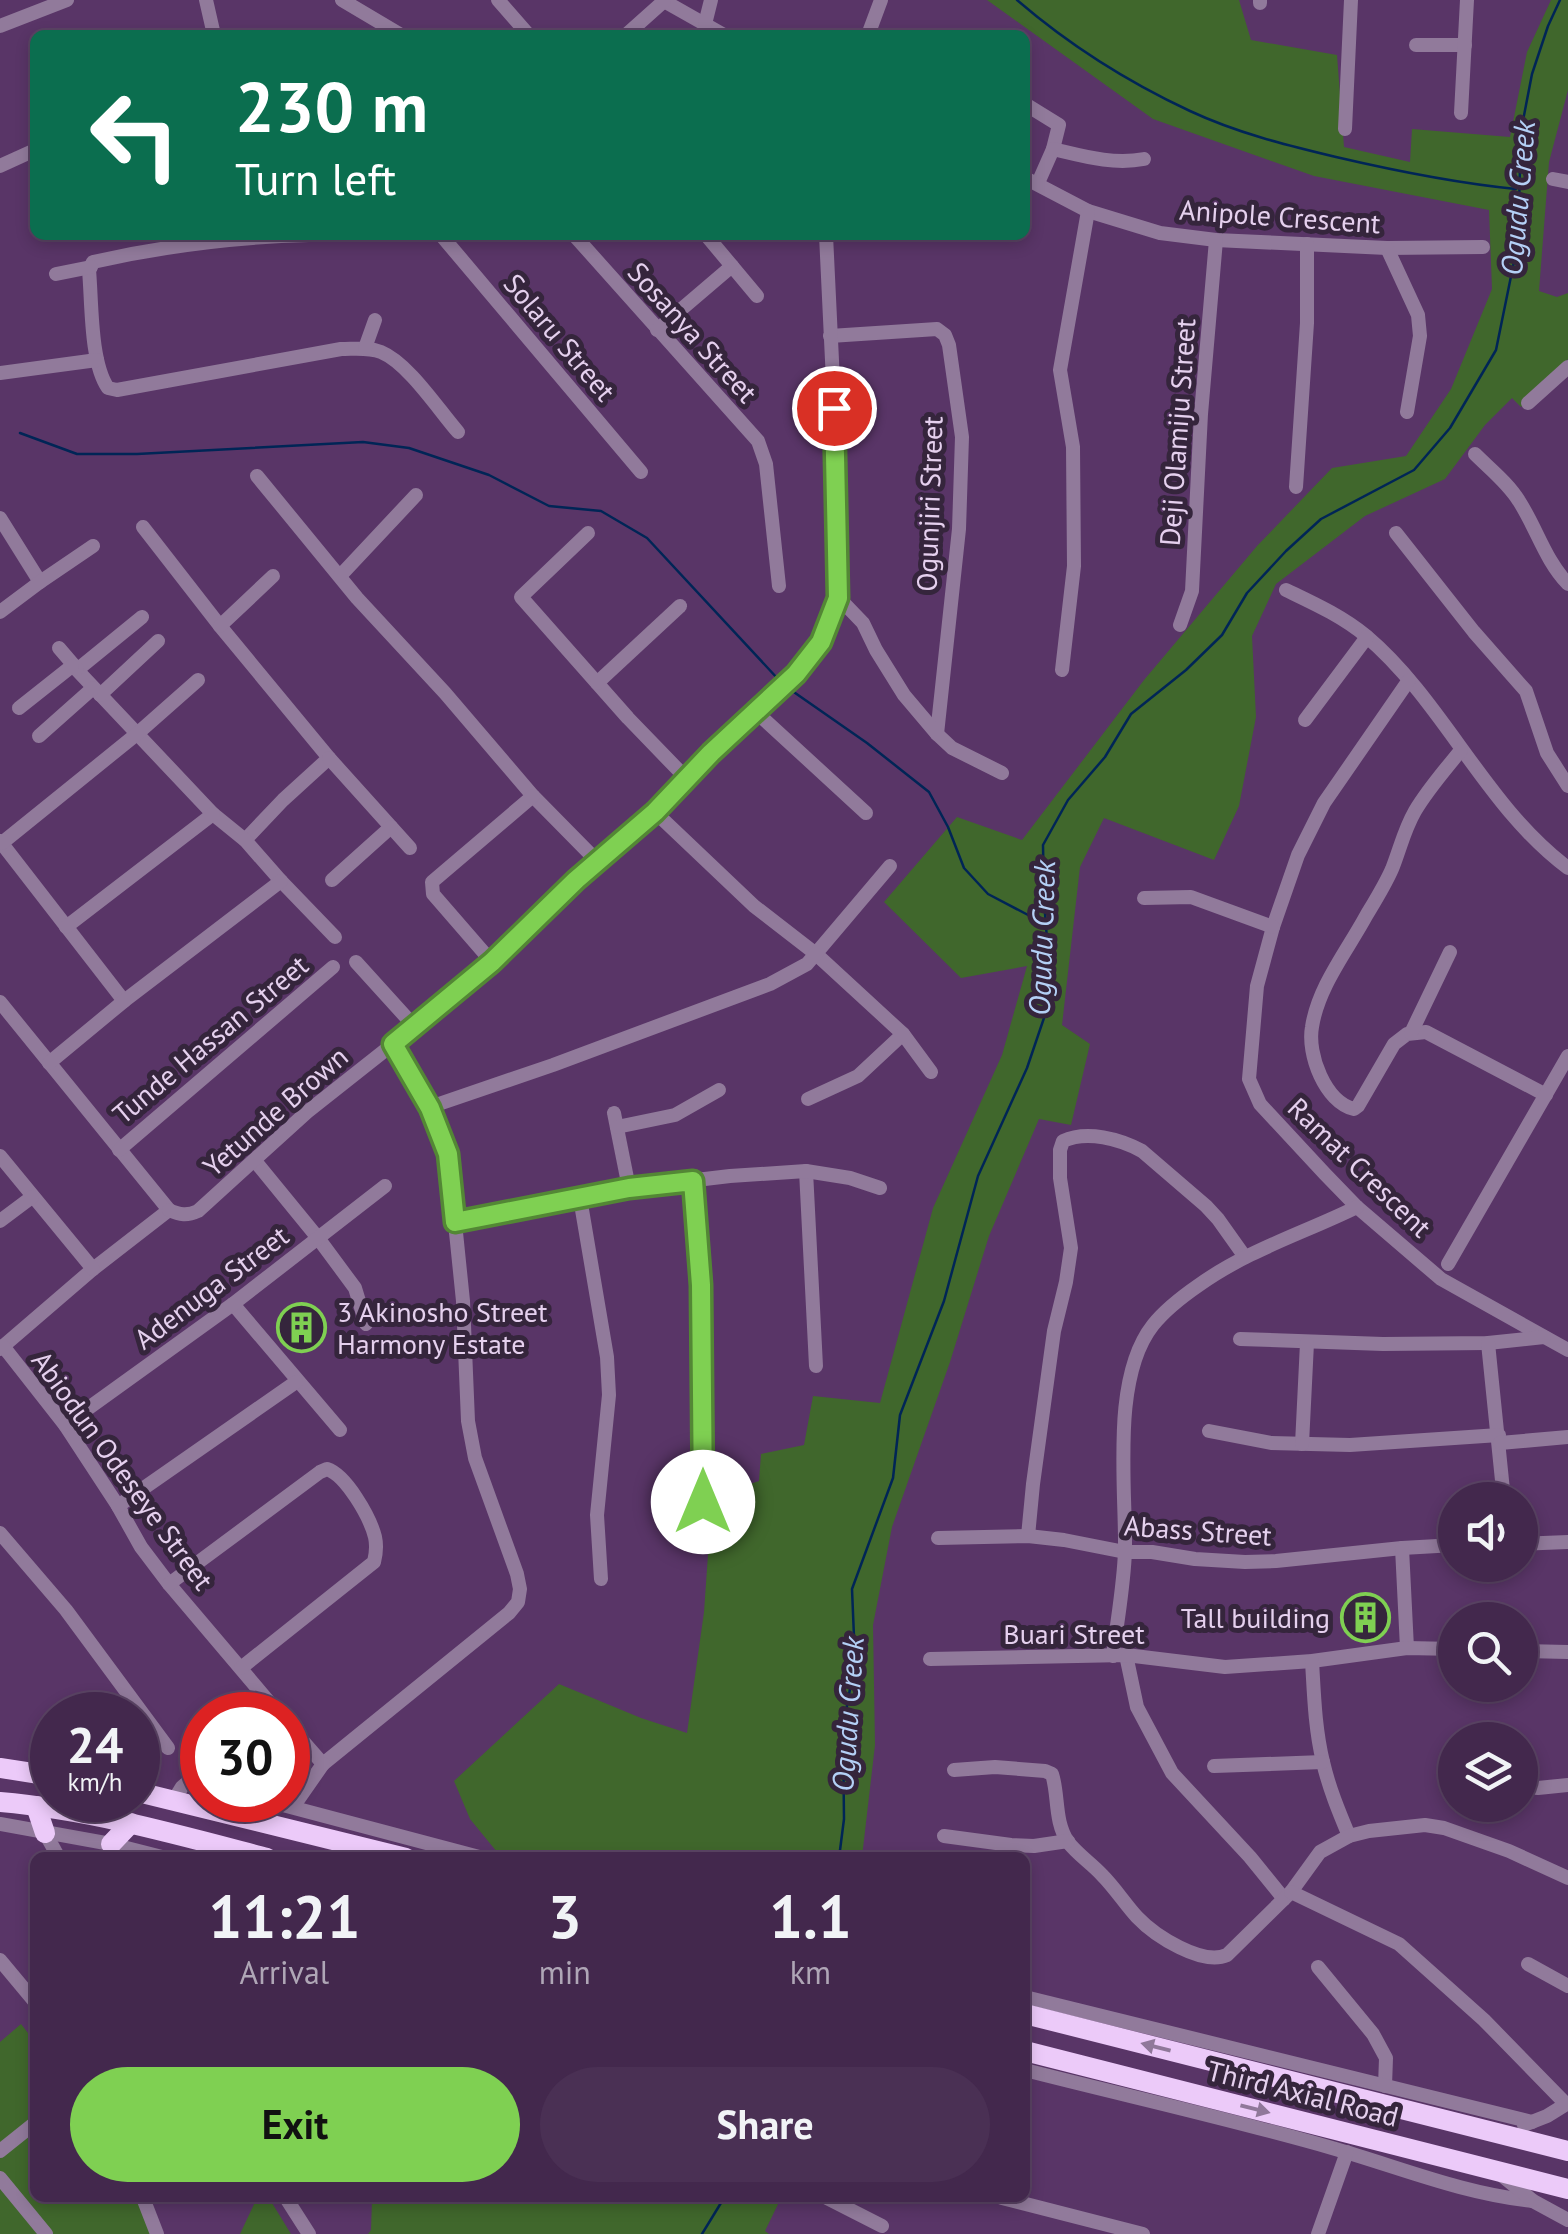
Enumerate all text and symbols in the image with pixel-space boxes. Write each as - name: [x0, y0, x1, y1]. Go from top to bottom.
- text: 230 m: [235, 61, 428, 151]
- icon: left: [70, 70, 200, 200]
- water label: Ogudu Creek: [1491, 118, 1543, 277]
- text: Turn left: [235, 149, 396, 207]
- street label: Anipole Crescent: [1178, 191, 1382, 242]
- street label: Sosanya Street: [620, 254, 766, 410]
- street label: Solaru Street: [496, 266, 624, 409]
- street label: Deji Olamiju Street: [1151, 316, 1203, 547]
- pin: [792, 366, 877, 451]
- icon: arrive: [807, 381, 862, 436]
- street label: Ogunjiri Street: [907, 415, 951, 592]
- water label: Ogudu Creek: [1019, 858, 1063, 1016]
- street label: Tunde Hassan Street: [105, 946, 316, 1132]
- street label: Yetunde Brown: [195, 1038, 355, 1184]
- street label: Ramat Crescent: [1280, 1089, 1440, 1245]
- street label: Adenuga Street: [126, 1217, 296, 1357]
- place label: 3 Akinosho Street Harmony Estate: [337, 1293, 548, 1362]
- building icon: 3 Akinosho Street Harmony Estate: [276, 1301, 328, 1353]
- street label: Abiodun Odeseye Street: [24, 1343, 223, 1597]
- position arrow: [651, 1450, 755, 1554]
- map controls: [1438, 1482, 1538, 1822]
- button: sound: [1438, 1482, 1538, 1582]
- street label: Abass Street: [1123, 1506, 1274, 1554]
- building icon: Tall building: [1339, 1591, 1391, 1643]
- place label: Tall building: [1181, 1599, 1330, 1636]
- button: search: [1438, 1602, 1538, 1702]
- street label: Buari Street: [1003, 1615, 1145, 1652]
- water label: Ogudu Creek: [822, 1634, 872, 1793]
- speed limit sign: 30: [180, 1692, 310, 1822]
- text: 24: [67, 1712, 123, 1777]
- button: layers: [1438, 1722, 1538, 1822]
- text: km/h: [68, 1766, 122, 1798]
- text: 11:21: [208, 1877, 360, 1955]
- text: 3: [548, 1877, 582, 1955]
- text: 1.1: [769, 1877, 852, 1955]
- text: Arrival: [239, 1951, 329, 1993]
- text: min: [539, 1951, 591, 1993]
- text: km: [790, 1951, 831, 1993]
- one-way arrow: [1140, 2039, 1171, 2055]
- street label: Third Axial Road: [1204, 2051, 1402, 2135]
- button: Exit: [70, 2067, 520, 2182]
- button: Share: [540, 2067, 990, 2182]
- one-way arrow: [1240, 2102, 1271, 2118]

